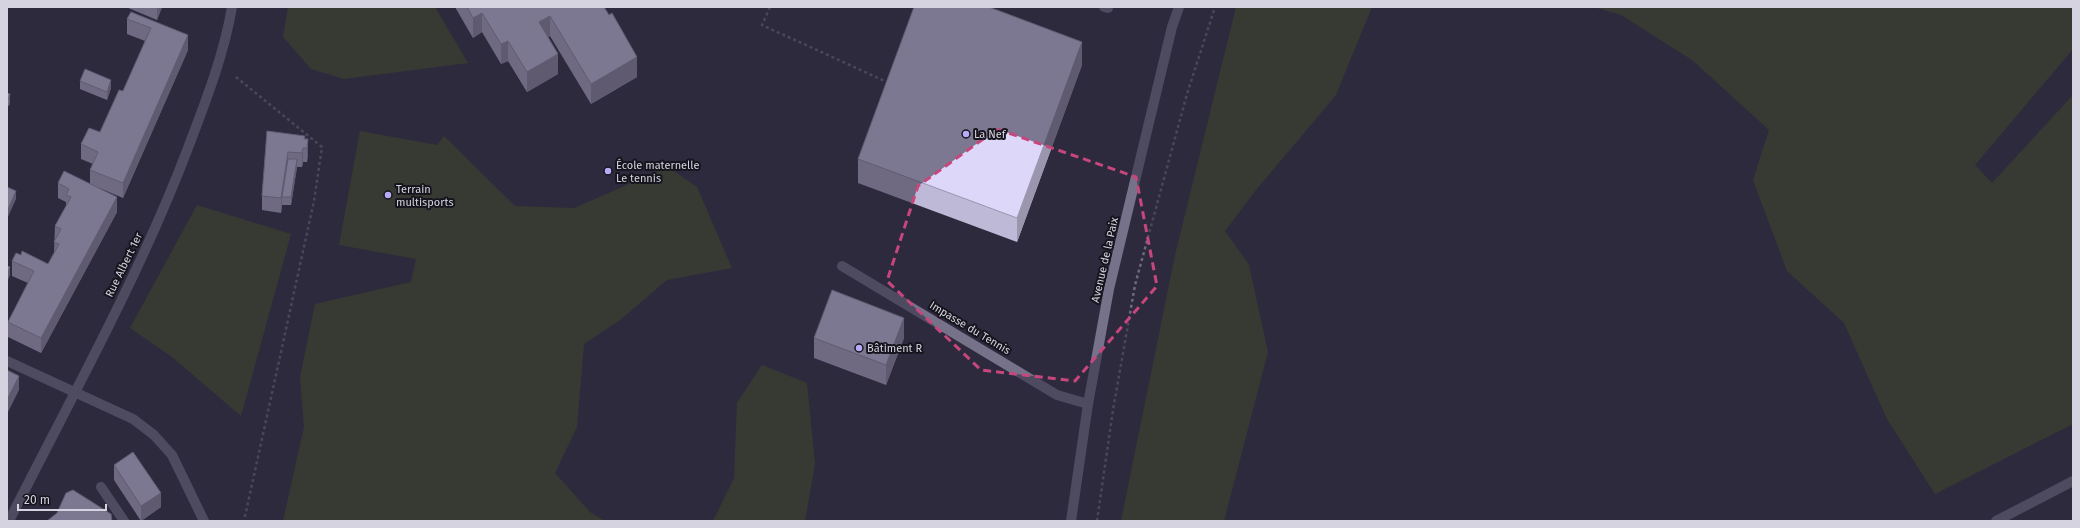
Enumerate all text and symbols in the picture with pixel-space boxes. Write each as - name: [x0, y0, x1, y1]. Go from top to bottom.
- place label: La Nef: [974, 128, 1007, 141]
- marker: La Nef: [961, 129, 971, 139]
- place label: École maternelle Le tennis: [616, 158, 700, 185]
- marker: École maternelle Le tennis: [603, 166, 613, 176]
- place label: Terrain multisports: [396, 183, 454, 209]
- marker: Terrain multisports: [383, 190, 393, 200]
- street label: Avenue de la Paix: [1089, 215, 1121, 304]
- street label: Rue Albert 1er: [103, 230, 146, 299]
- street label: Impasse du Tennis: [927, 299, 1013, 357]
- place label: Bâtiment R: [867, 342, 922, 355]
- marker: Bâtiment R: [854, 343, 864, 353]
- scale bar: [18, 486, 106, 512]
- text: 20 m: [24, 493, 50, 507]

